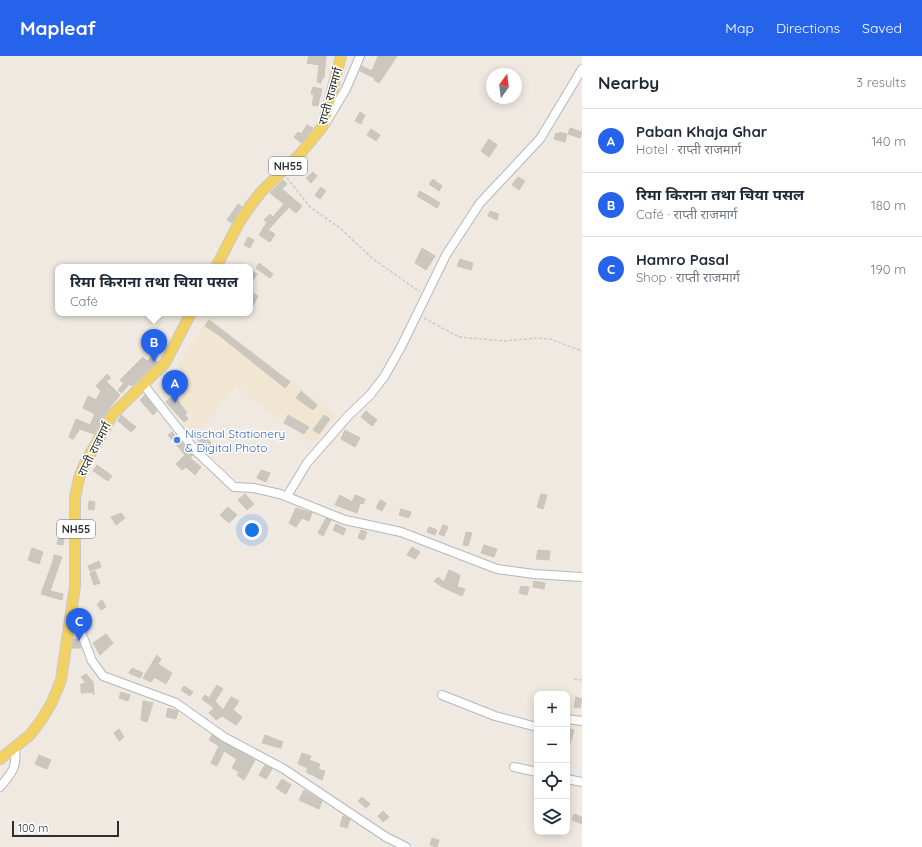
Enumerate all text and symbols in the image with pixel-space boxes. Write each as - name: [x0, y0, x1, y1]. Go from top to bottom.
- text: Mapleaf: [20, 16, 96, 40]
- text: Map: [725, 19, 754, 37]
- text: Directions: [776, 19, 840, 37]
- text: Saved: [862, 19, 902, 37]
- street label: राप्ती राजमार्ग: [315, 65, 346, 126]
- north arrow: [486, 68, 522, 104]
- text: Nearby: [598, 72, 659, 93]
- text: 3 results: [856, 74, 906, 90]
- text: Paban Khaja Ghar: [636, 122, 767, 141]
- text: A: [607, 133, 615, 149]
- text: 140 m: [871, 133, 906, 149]
- text: Hotel · राप्ती राजमार्ग: [636, 141, 741, 157]
- road number: NH55: [269, 157, 307, 175]
- text: रिमा किराना तथा चिया पसल: [636, 185, 804, 204]
- text: B: [607, 197, 615, 213]
- text: 180 m: [871, 197, 906, 213]
- text: Café · राप्ती राजमार्ग: [636, 206, 737, 222]
- text: Hamro Pasal: [636, 250, 729, 269]
- text: C: [607, 261, 615, 277]
- text: 190 m: [871, 261, 906, 277]
- popup: [55, 264, 253, 316]
- text: Shop · राप्ती राजमार्ग: [636, 269, 740, 285]
- text: रिमा किराना तथा चिया पसल: [70, 272, 238, 291]
- text: Café: [70, 293, 98, 309]
- pin: B: [141, 329, 167, 362]
- pin: A: [162, 370, 188, 403]
- street label: राप्ती राजमार्ग: [74, 418, 115, 479]
- place label: Nischal Stationery & Digital Photo: [185, 426, 285, 455]
- marker: Nischal Stationery & Digital Photo: [172, 435, 182, 445]
- road number: NH55: [57, 520, 95, 538]
- your location: [242, 520, 262, 540]
- pin: C: [66, 608, 92, 641]
- map controls: [534, 691, 570, 835]
- button: +: [534, 691, 570, 727]
- button: −: [534, 727, 570, 763]
- button: locate: [534, 763, 570, 799]
- button: layers: [534, 799, 570, 835]
- scale bar: [12, 819, 119, 838]
- text: 100 m: [18, 821, 48, 835]

